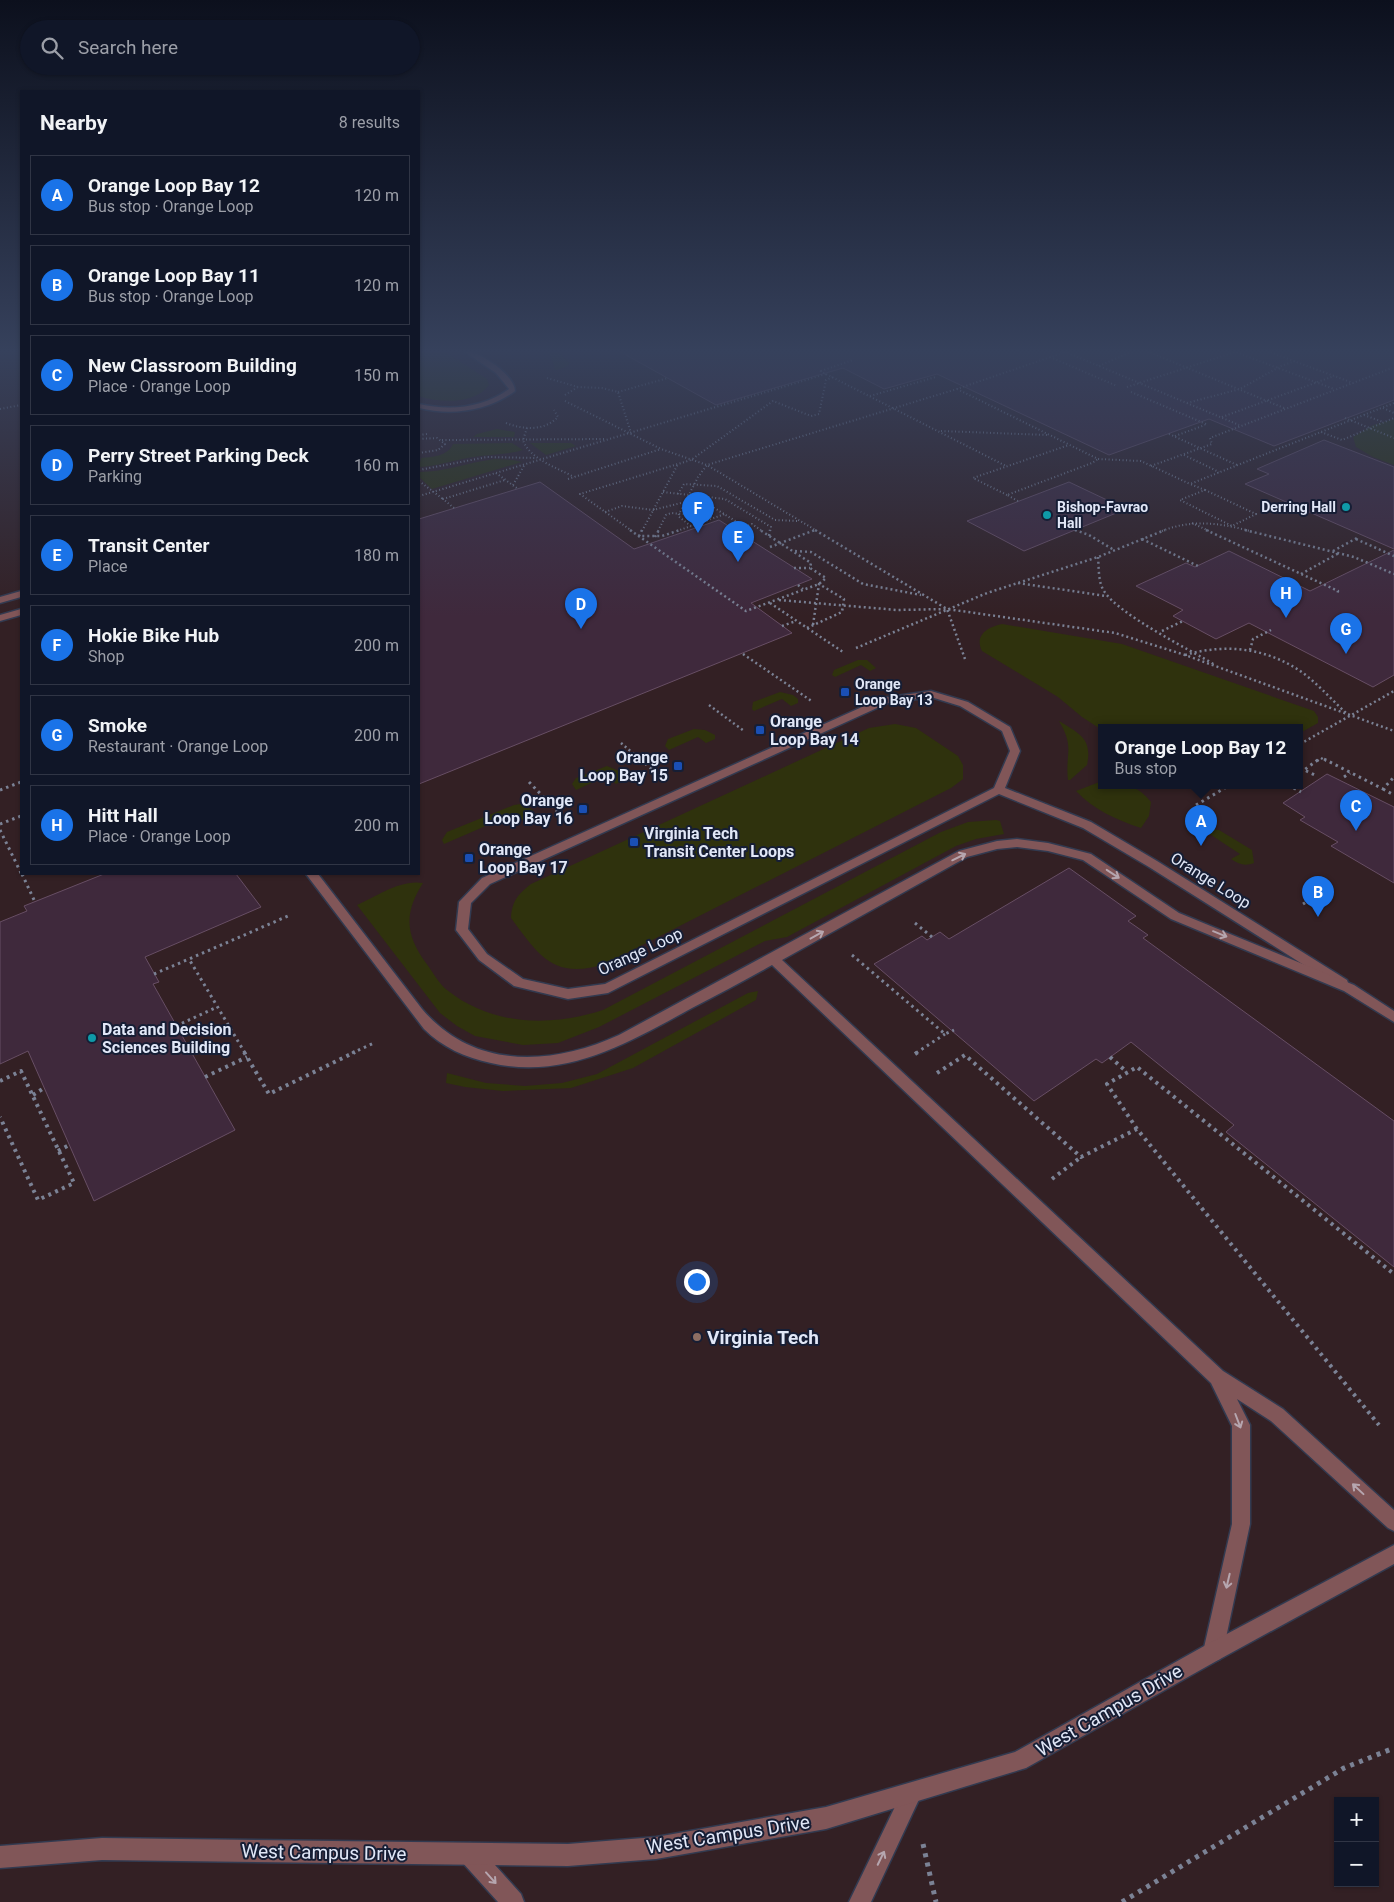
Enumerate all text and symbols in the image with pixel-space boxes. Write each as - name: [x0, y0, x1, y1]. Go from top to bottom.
- search box: [20, 20, 420, 75]
- icon: search: [38, 34, 66, 62]
- text: Search here: [78, 36, 178, 59]
- text: Nearby: [40, 111, 107, 135]
- text: 8 results: [339, 113, 400, 132]
- text: Orange Loop Bay 12: [88, 174, 260, 197]
- text: A: [52, 186, 62, 205]
- text: 120 m: [354, 186, 399, 205]
- text: Bus stop · Orange Loop: [88, 197, 254, 216]
- text: Orange Loop Bay 11: [88, 264, 260, 287]
- text: B: [52, 276, 62, 295]
- text: 120 m: [354, 276, 399, 295]
- text: Bus stop · Orange Loop: [88, 287, 254, 306]
- text: New Classroom Building: [88, 354, 297, 377]
- text: C: [52, 366, 62, 385]
- text: 150 m: [354, 366, 399, 385]
- text: Place · Orange Loop: [88, 377, 231, 396]
- text: Perry Street Parking Deck: [88, 444, 309, 467]
- text: D: [52, 456, 62, 475]
- text: 160 m: [354, 456, 399, 475]
- text: Parking: [88, 467, 142, 486]
- pin: F: [682, 492, 714, 533]
- place label: Bishop-Favrao Hall: [1057, 499, 1148, 531]
- place label: Derring Hall: [1261, 499, 1336, 515]
- marker: Derring Hall: [1340, 501, 1352, 513]
- marker: Bishop-Favrao Hall: [1041, 509, 1053, 521]
- pin: E: [722, 521, 754, 562]
- text: Transit Center: [88, 534, 210, 557]
- text: E: [53, 546, 62, 565]
- text: 180 m: [354, 546, 399, 565]
- text: Place: [88, 557, 128, 576]
- pin: H: [1270, 577, 1302, 618]
- pin: D: [565, 588, 597, 629]
- pin: G: [1330, 613, 1362, 654]
- text: Hokie Bike Hub: [88, 624, 219, 647]
- text: F: [53, 636, 61, 655]
- text: 200 m: [354, 636, 399, 655]
- text: Shop: [88, 647, 124, 666]
- place label: Orange Loop Bay 13: [855, 676, 933, 708]
- marker: Orange Loop Bay 13: [839, 686, 851, 698]
- place label: Orange Loop Bay 14: [770, 712, 859, 749]
- text: Smoke: [88, 714, 147, 737]
- marker: Orange Loop Bay 14: [754, 724, 766, 736]
- popup: [1098, 724, 1303, 789]
- text: G: [52, 726, 62, 745]
- text: 200 m: [354, 726, 399, 745]
- text: Orange Loop Bay 12: [1115, 736, 1286, 759]
- text: Restaurant · Orange Loop: [88, 737, 268, 756]
- place label: Orange Loop Bay 15: [579, 748, 668, 785]
- text: Bus stop: [1115, 759, 1177, 778]
- marker: Orange Loop Bay 15: [672, 760, 684, 772]
- pin: C: [1340, 790, 1372, 831]
- place label: Orange Loop Bay 16: [484, 791, 573, 828]
- marker: Orange Loop Bay 16: [577, 803, 589, 815]
- text: Hitt Hall: [88, 804, 158, 827]
- pin: A: [1185, 805, 1217, 846]
- text: H: [51, 816, 63, 835]
- text: 200 m: [354, 816, 399, 835]
- place label: Virginia Tech Transit Center Loops: [644, 824, 794, 861]
- text: Place · Orange Loop: [88, 827, 231, 846]
- marker: Virginia Tech Transit Center Loops: [628, 836, 640, 848]
- place label: Orange Loop Bay 17: [479, 840, 568, 877]
- street label: Orange Loop: [1167, 848, 1254, 913]
- marker: Orange Loop Bay 17: [463, 852, 475, 864]
- one-way arrow: [951, 852, 966, 861]
- one-way arrow: [1105, 869, 1119, 879]
- pin: B: [1302, 876, 1334, 917]
- street label: Orange Loop: [595, 924, 685, 979]
- one-way arrow: [809, 930, 823, 940]
- one-way arrow: [1212, 930, 1227, 940]
- place label: Data and Decision Sciences Building: [102, 1020, 232, 1057]
- marker: Data and Decision Sciences Building: [86, 1032, 98, 1044]
- your location: [684, 1269, 710, 1295]
- place label: Virginia Tech: [707, 1326, 819, 1349]
- marker: Virginia Tech: [691, 1331, 703, 1343]
- one-way arrow: [1234, 1413, 1243, 1428]
- one-way arrow: [1352, 1483, 1365, 1495]
- one-way arrow: [1223, 1573, 1232, 1589]
- street label: West Campus Drive: [1032, 1659, 1186, 1762]
- map controls: [1334, 1797, 1379, 1887]
- button: +: [1334, 1797, 1379, 1842]
- street label: West Campus Drive: [645, 1810, 811, 1859]
- street label: West Campus Drive: [241, 1840, 407, 1865]
- button: −: [1334, 1842, 1379, 1887]
- one-way arrow: [877, 1851, 886, 1866]
- one-way arrow: [486, 1871, 497, 1884]

